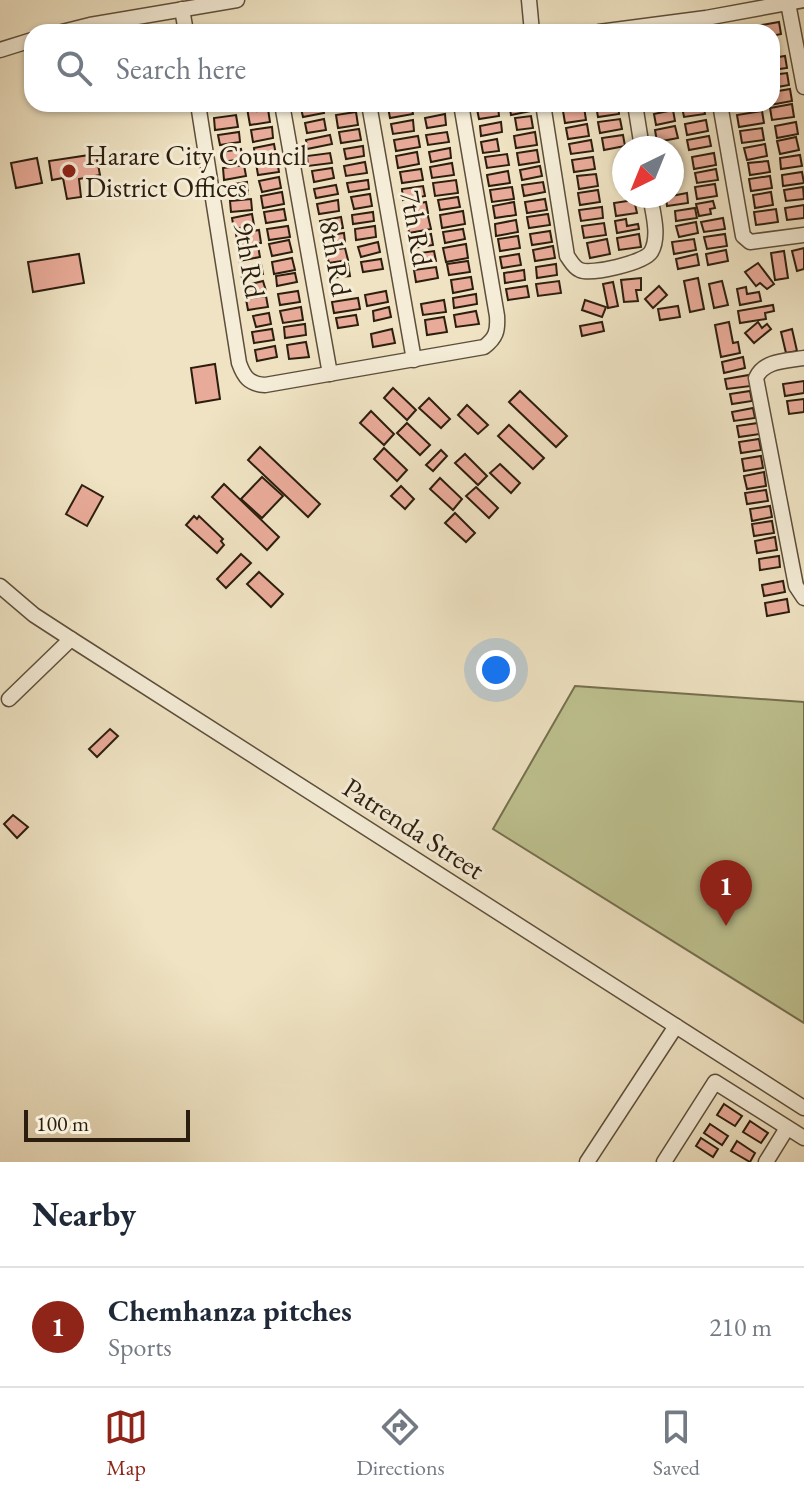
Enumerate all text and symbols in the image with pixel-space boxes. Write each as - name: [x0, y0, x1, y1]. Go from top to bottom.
- search box: [24, 24, 780, 112]
- icon: search: [52, 46, 96, 90]
- text: Search here: [116, 49, 246, 88]
- north arrow: [612, 136, 684, 208]
- place label: Harare City Council District Offices: [85, 137, 307, 205]
- marker: Harare City Council District Offices: [60, 162, 78, 180]
- street label: 7th Rd: [393, 187, 442, 270]
- street label: 8th Rd: [312, 217, 361, 300]
- street label: 9th Rd: [226, 219, 274, 301]
- your location: [476, 650, 516, 690]
- street label: Patrenda Street: [336, 769, 492, 887]
- pin: 1: [700, 860, 752, 926]
- scale bar: [24, 1106, 190, 1142]
- text: 100 m: [36, 1109, 89, 1138]
- text: Nearby: [32, 1192, 136, 1236]
- text: Chemhanza pitches: [108, 1291, 352, 1330]
- text: 1: [51, 1310, 65, 1344]
- text: 210 m: [709, 1310, 772, 1344]
- text: Sports: [108, 1330, 172, 1364]
- tab: Map: [104, 1405, 148, 1482]
- tab: Directions: [356, 1405, 445, 1482]
- tab: Saved: [653, 1405, 700, 1482]

